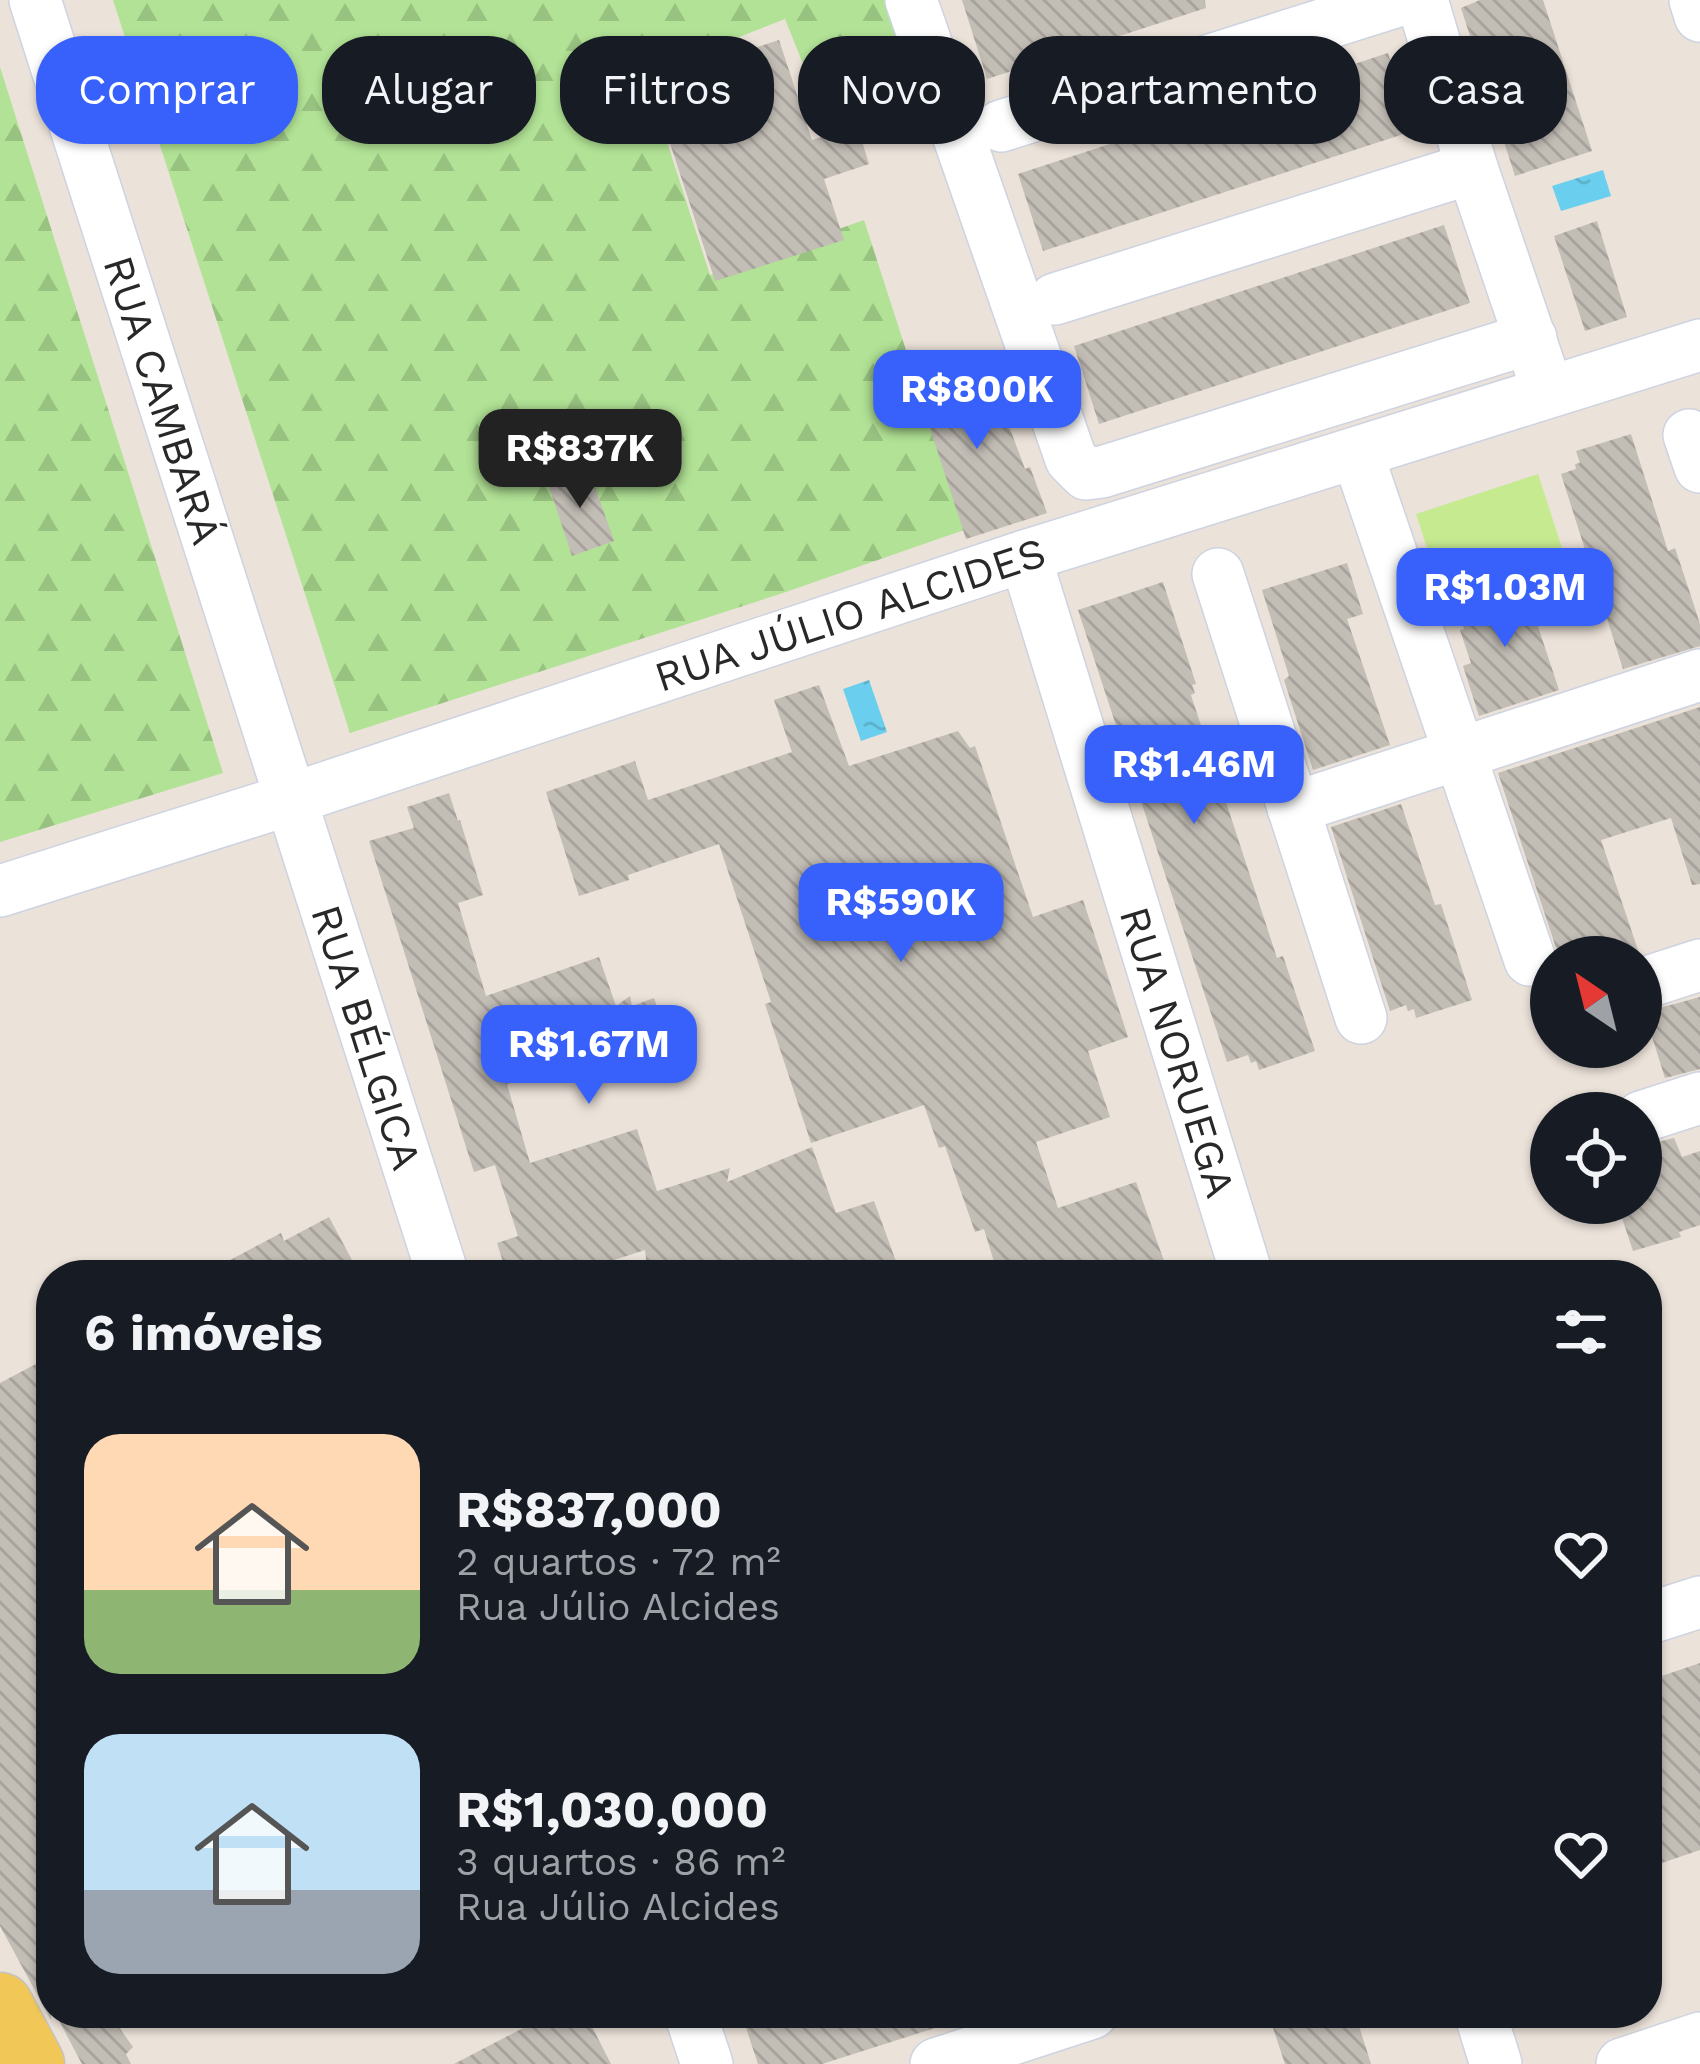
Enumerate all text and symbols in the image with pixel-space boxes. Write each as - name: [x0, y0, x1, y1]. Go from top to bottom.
- chip: Comprar: [36, 36, 298, 144]
- chip: Alugar: [322, 36, 536, 144]
- chip: Filtros: [560, 36, 774, 144]
- chip: Novo: [798, 36, 985, 144]
- chip: Apartamento: [1009, 36, 1360, 144]
- chip: Casa: [1384, 36, 1567, 144]
- street label: RUA CAMBARÁ: [94, 250, 232, 550]
- pin: R$800K: [879, 350, 1075, 452]
- text: R$800K: [900, 366, 1054, 411]
- pin: R$837K: [482, 409, 678, 511]
- text: R$837K: [506, 425, 654, 470]
- street label: RUA JÚLIO ALCIDES: [648, 527, 1051, 701]
- pin: R$1.03M: [1394, 548, 1616, 650]
- text: R$1.03M: [1423, 564, 1587, 609]
- pin: R$1.46M: [1083, 725, 1305, 827]
- text: R$1.46M: [1112, 741, 1276, 786]
- pin: R$590K: [803, 863, 999, 965]
- text: R$590K: [826, 879, 976, 924]
- street label: RUA BÉLGICA: [302, 899, 432, 1176]
- street label: RUA NORUEGA: [1110, 901, 1246, 1203]
- north arrow: [1530, 936, 1662, 1068]
- map controls: [1530, 936, 1662, 1224]
- pin: R$1.67M: [478, 1005, 700, 1107]
- text: R$1.67M: [508, 1021, 670, 1066]
- button: locate: [1530, 1092, 1662, 1224]
- icon: filters: [1548, 1299, 1614, 1365]
- text: 6 imóveis: [84, 1303, 323, 1362]
- text: R$837,000: [456, 1480, 722, 1539]
- icon: home: [180, 1482, 324, 1626]
- icon: heart: [1548, 1521, 1614, 1587]
- text: 2 quartos · 72 m²: [456, 1539, 781, 1584]
- text: Rua Júlio Alcides: [456, 1584, 780, 1629]
- text: R$1,030,000: [456, 1780, 768, 1839]
- icon: home: [180, 1782, 324, 1926]
- icon: heart: [1548, 1821, 1614, 1887]
- text: 3 quartos · 86 m²: [456, 1839, 786, 1884]
- text: Rua Júlio Alcides: [456, 1884, 780, 1929]

